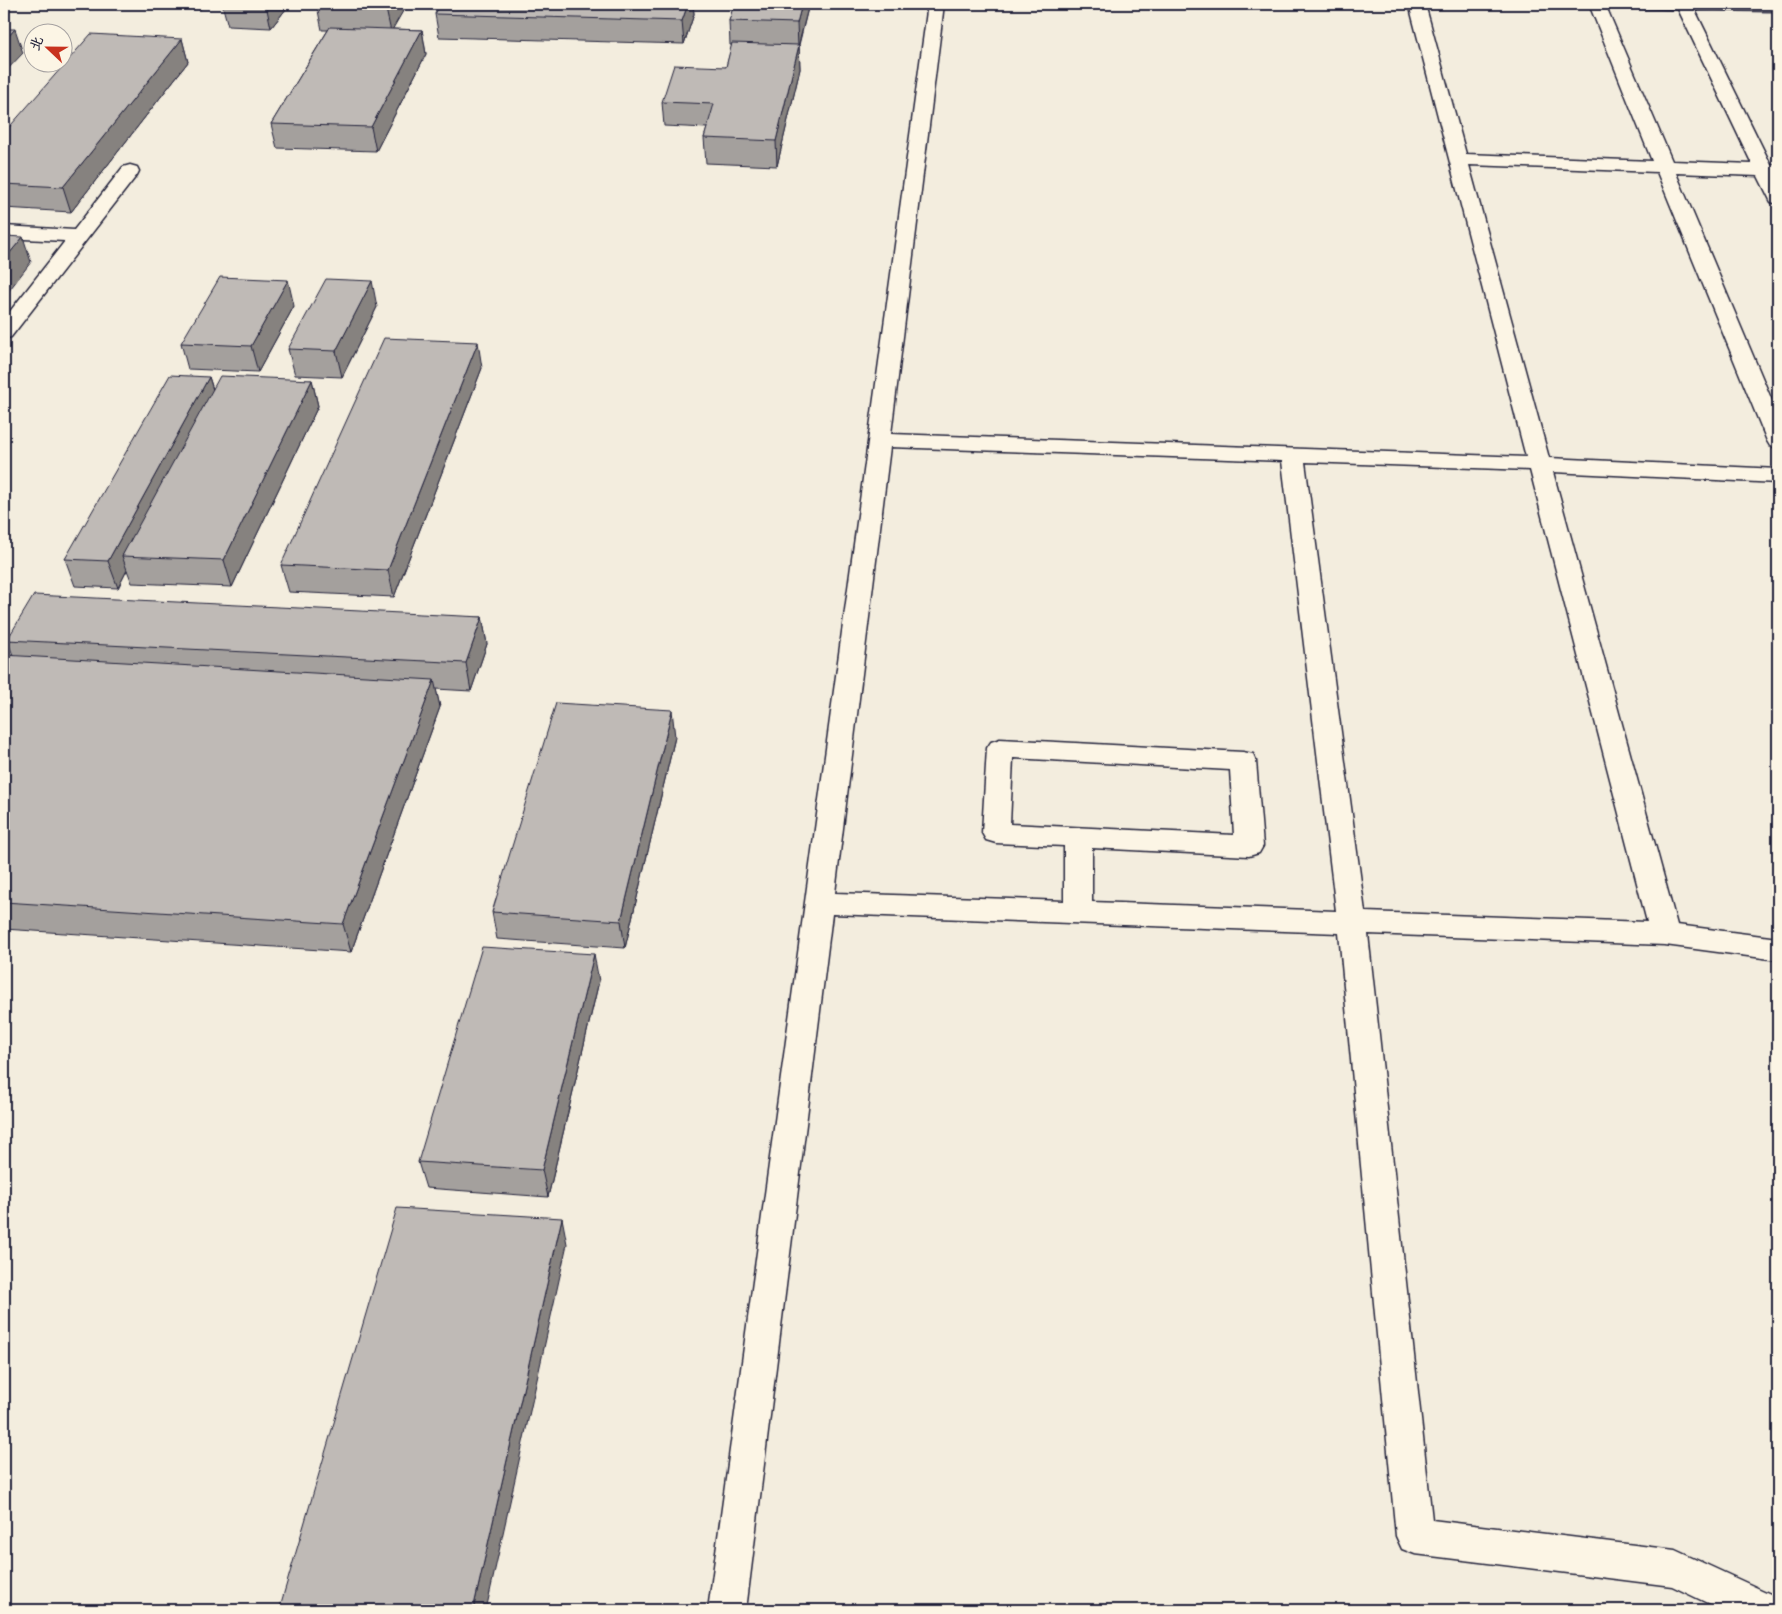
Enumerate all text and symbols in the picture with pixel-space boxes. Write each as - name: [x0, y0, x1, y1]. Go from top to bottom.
- north arrow: [22, 22, 72, 72]
- text: 北: [24, 33, 47, 53]

